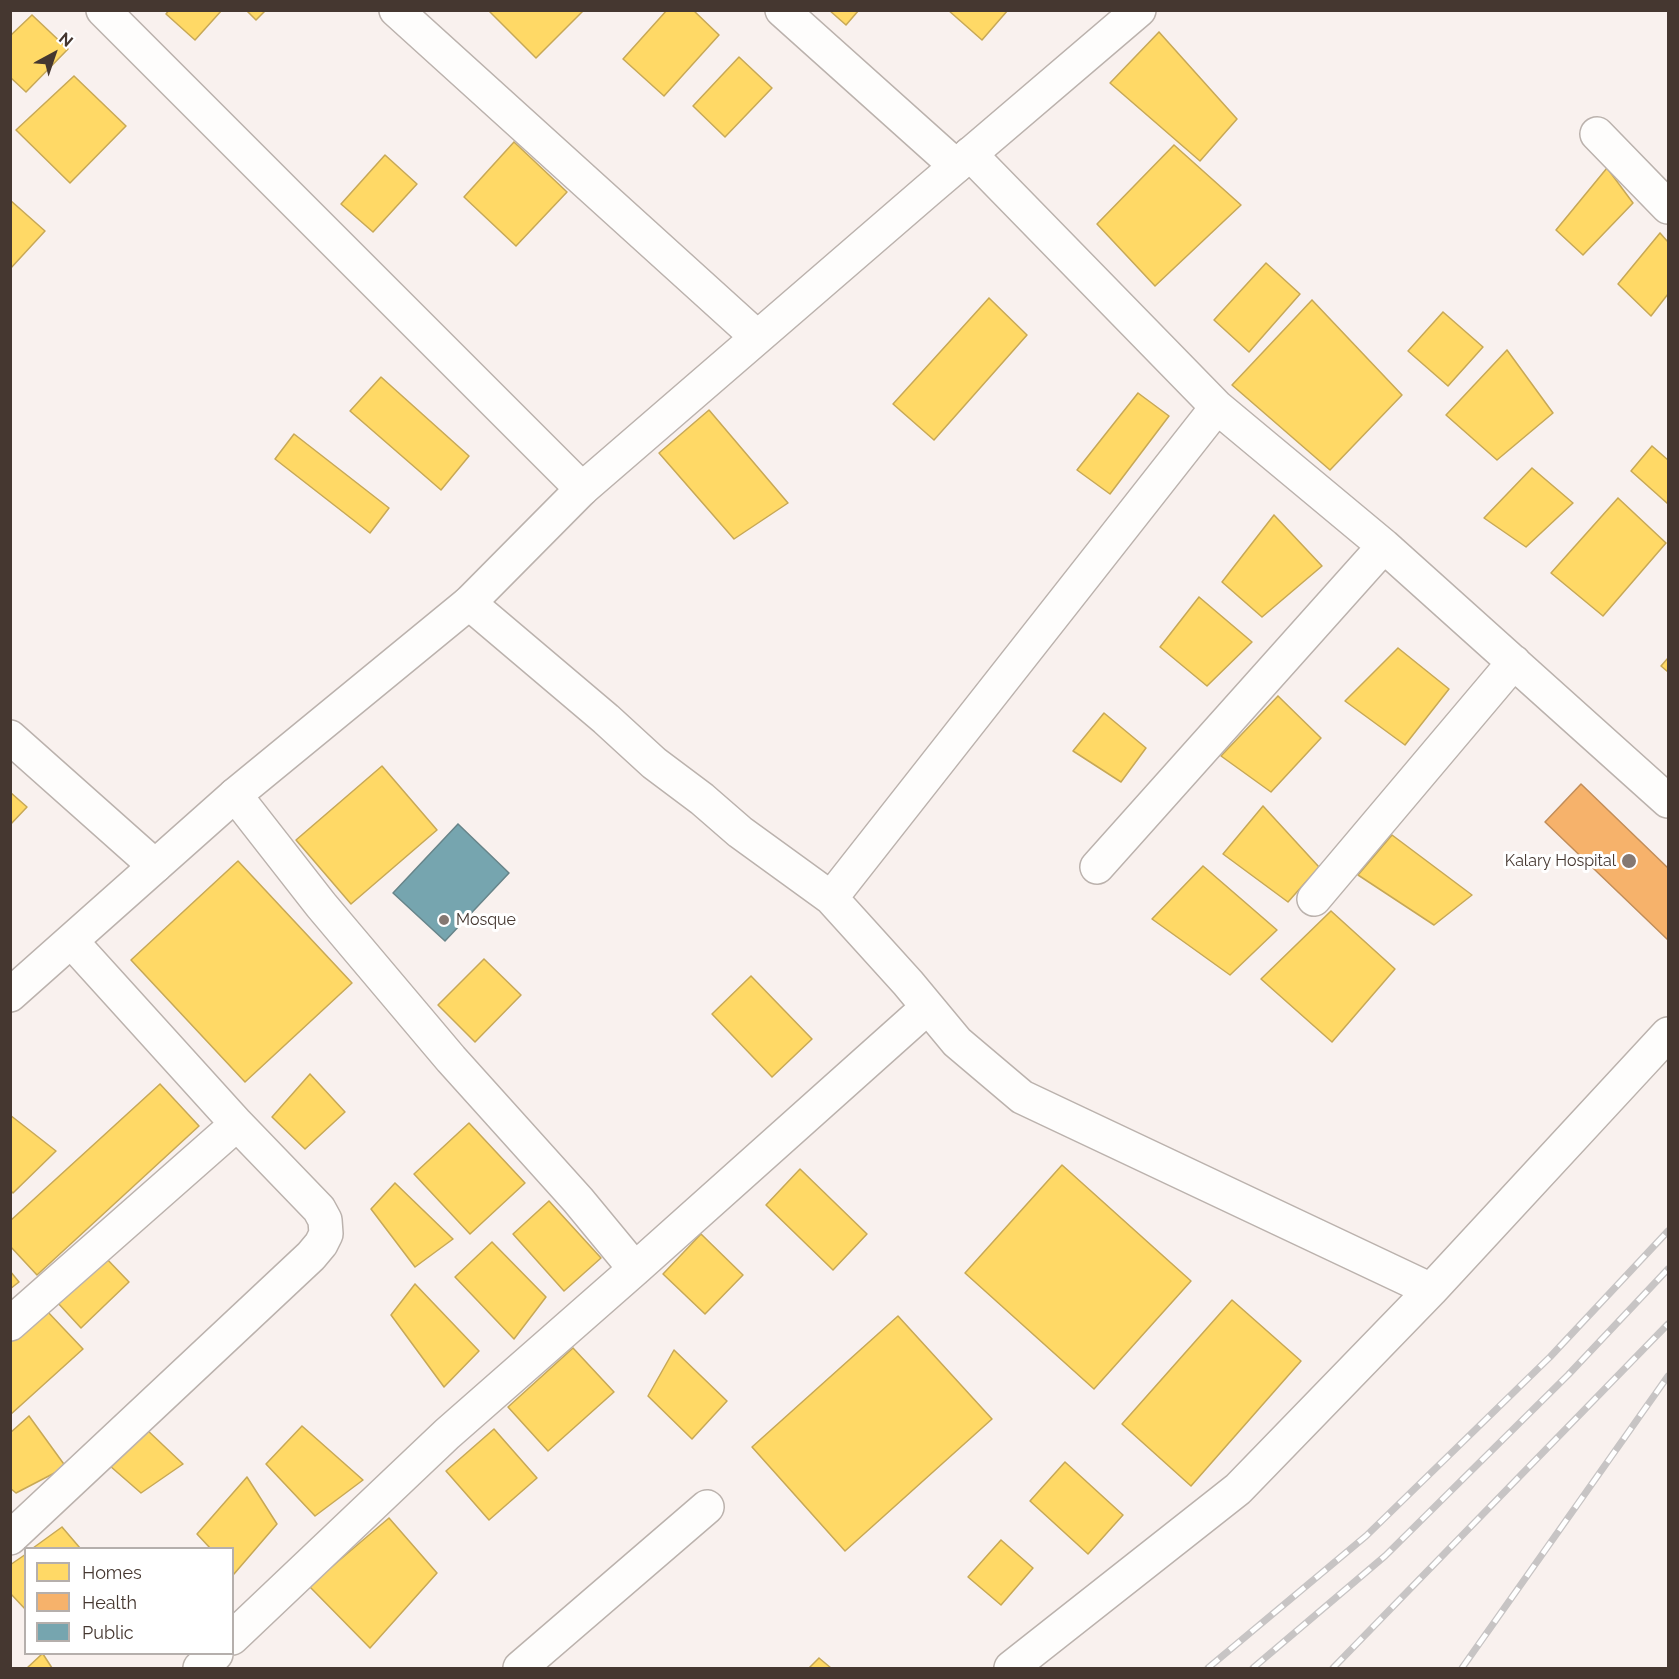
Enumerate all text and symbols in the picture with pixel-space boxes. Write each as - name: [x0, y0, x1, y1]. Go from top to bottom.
- north arrow: [24, 24, 84, 84]
- text: N: [55, 29, 77, 51]
- place label: Kalary Hospital: [1505, 851, 1616, 871]
- marker: Kalary Hospital: [1620, 852, 1638, 870]
- place label: Mosque: [456, 910, 516, 930]
- marker: Mosque: [437, 913, 451, 927]
- legend: [24, 1547, 234, 1655]
- text: Homes: [82, 1562, 142, 1583]
- text: Health: [82, 1592, 137, 1613]
- text: Public: [82, 1622, 134, 1643]

